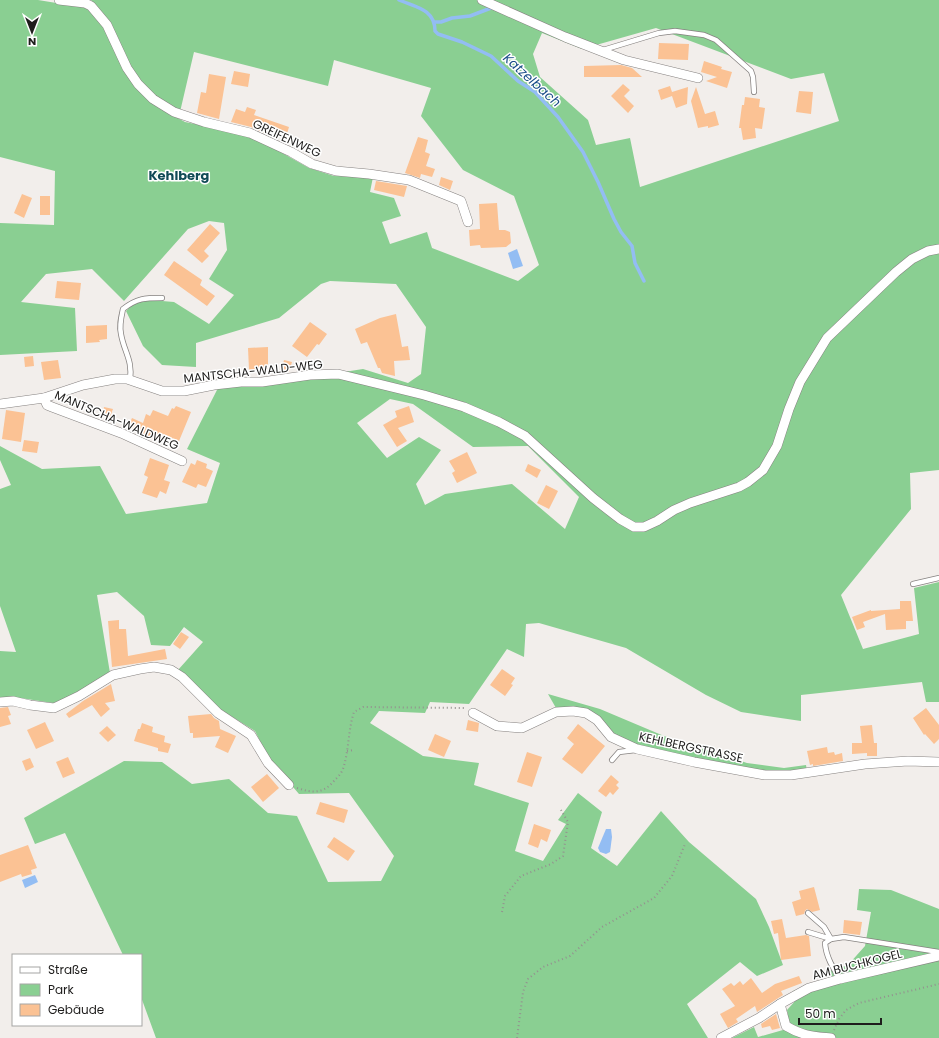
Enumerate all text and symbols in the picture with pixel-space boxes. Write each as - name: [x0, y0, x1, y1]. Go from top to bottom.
- north arrow: [12, 12, 52, 52]
- text: N: [28, 34, 36, 50]
- water label: Katzelbach: [499, 49, 565, 111]
- street label: GREIFENWEG: [250, 115, 324, 161]
- district label: Kehlberg: [149, 166, 210, 185]
- street label: MANTSCHA-WALD-WEG: [183, 355, 323, 387]
- street label: MANTSCHA-WALDWEG: [52, 386, 182, 454]
- street label: KEHLBERGSTRASSE: [637, 728, 745, 766]
- street label: AM BUCHKOGEL: [810, 945, 904, 983]
- legend: [12, 954, 142, 1026]
- text: Straße: [48, 961, 88, 978]
- text: Park: [48, 981, 75, 998]
- scale bar: [799, 1000, 881, 1026]
- text: Gebäude: [48, 1001, 104, 1018]
- text: 50 m: [805, 1005, 836, 1022]

